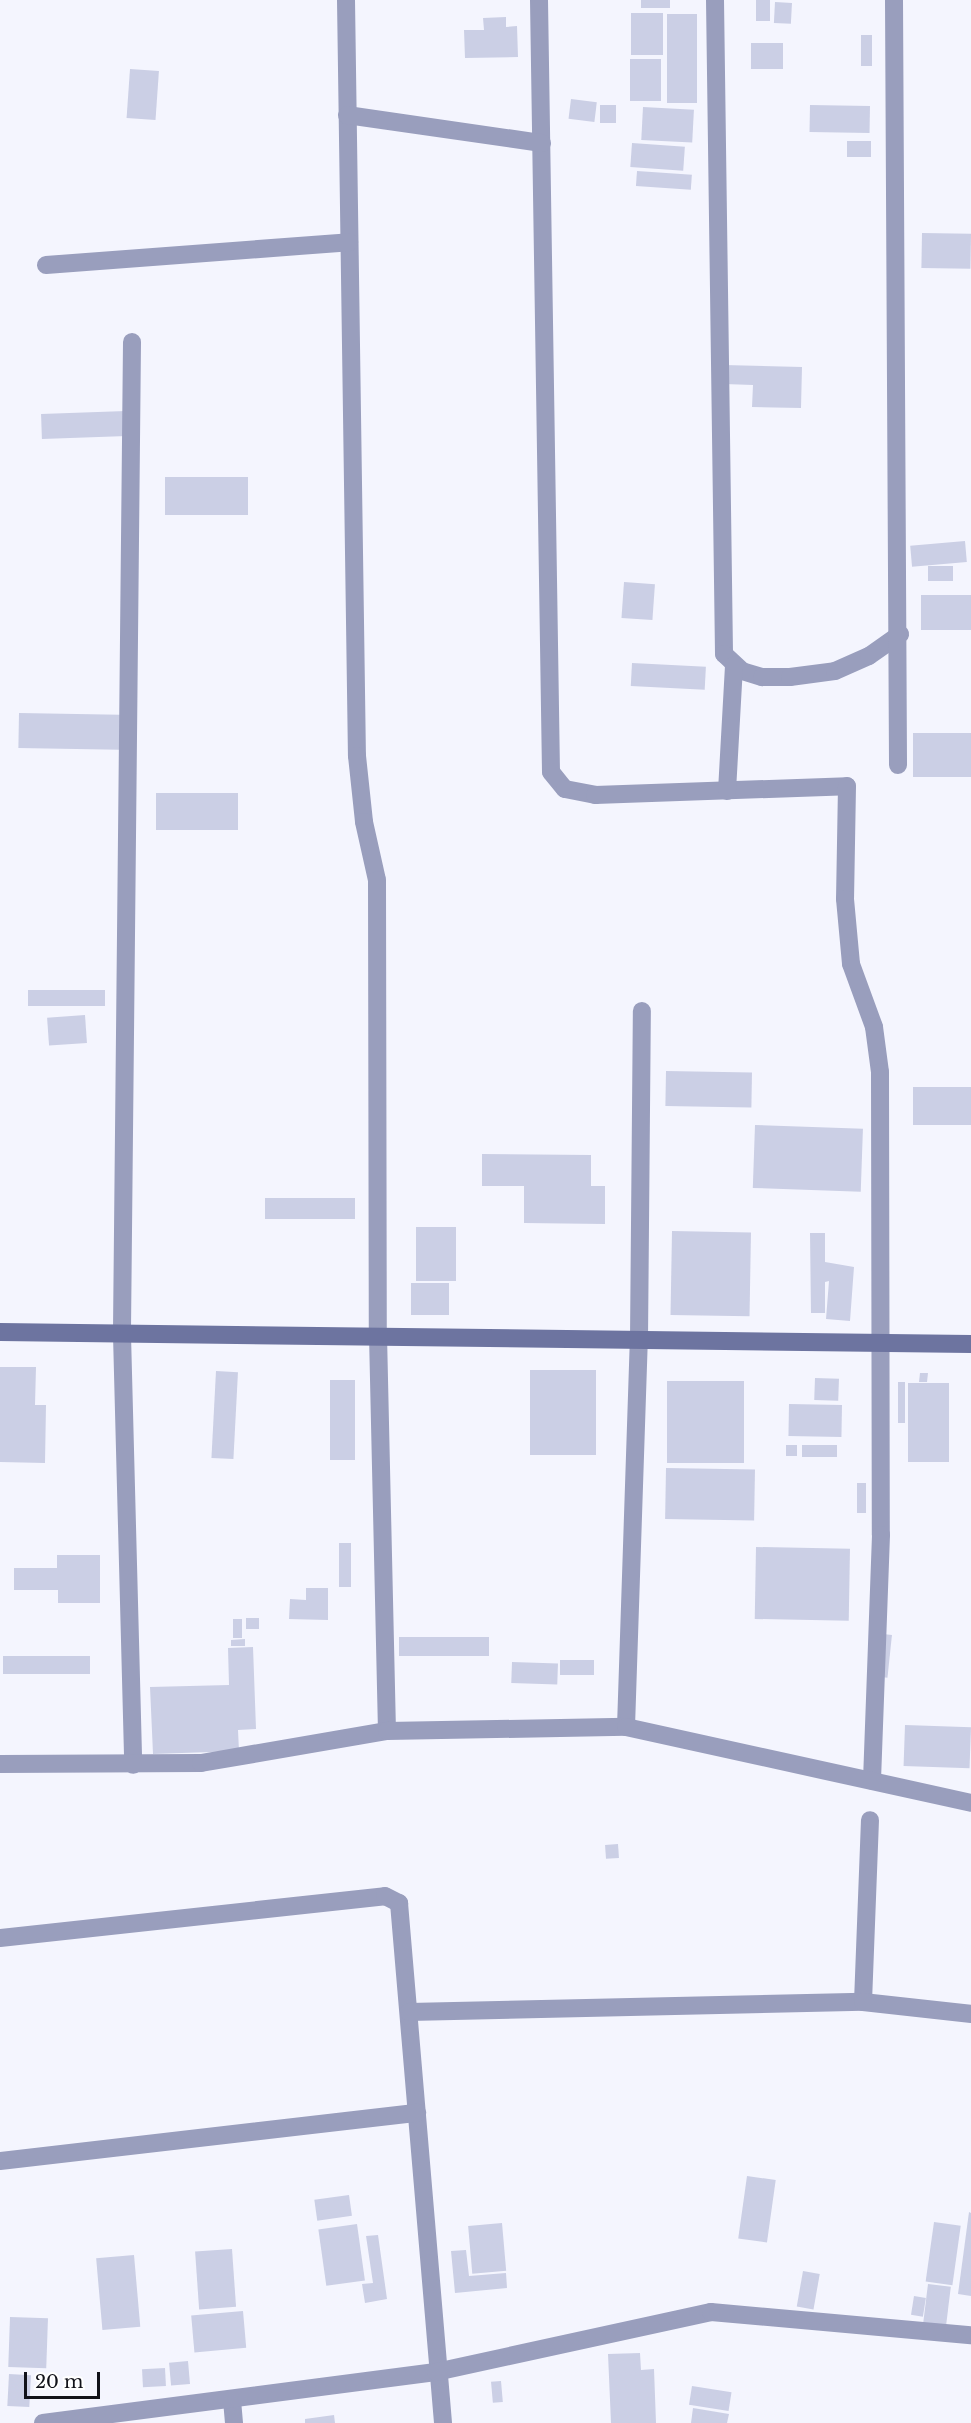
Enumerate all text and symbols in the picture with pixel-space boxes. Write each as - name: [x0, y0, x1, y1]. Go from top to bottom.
- scale bar: [27, 2360, 104, 2398]
- text: 20 m: [35, 2371, 83, 2393]

